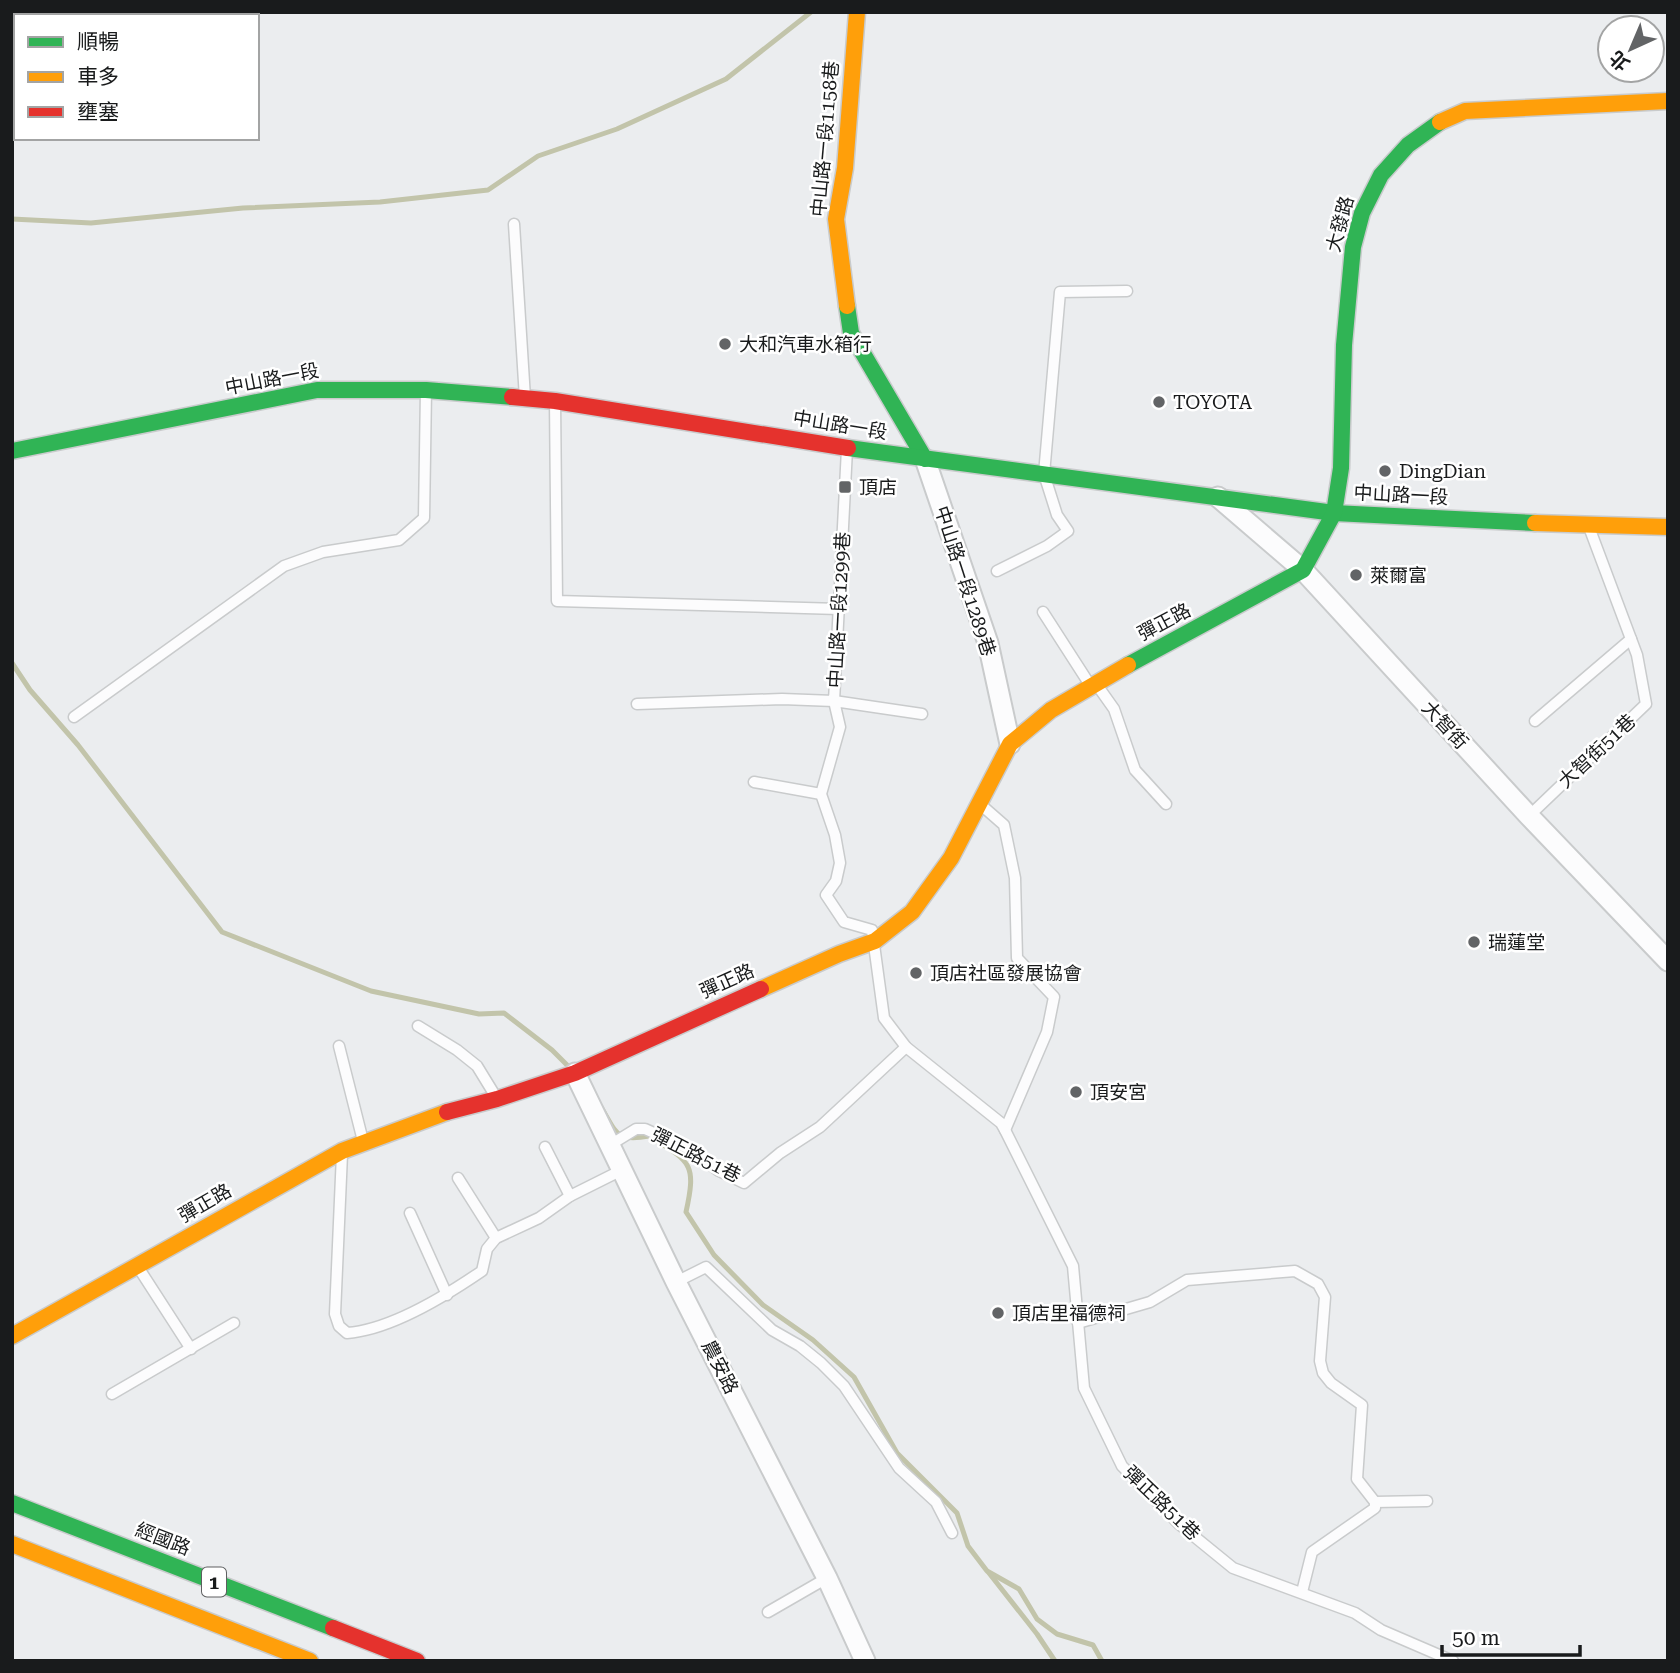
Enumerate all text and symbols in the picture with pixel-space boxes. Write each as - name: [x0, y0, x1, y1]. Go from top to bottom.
- legend: [14, 14, 259, 140]
- north arrow: [1596, 14, 1666, 84]
- text: 順暢: [77, 30, 119, 54]
- text: 北: [1605, 46, 1634, 76]
- street label: 中山路一段1158巷: [807, 60, 843, 218]
- text: 車多: [77, 65, 119, 89]
- text: 壅塞: [77, 100, 119, 124]
- street label: 大發路: [1322, 193, 1358, 255]
- place label: 大和汽車水箱行: [739, 333, 872, 356]
- marker: 大和汽車水箱行: [717, 336, 733, 352]
- street label: 中山路一段: [223, 359, 321, 399]
- place label: TOYOTA: [1173, 391, 1253, 414]
- marker: TOYOTA: [1151, 394, 1167, 410]
- street label: 中山路一段: [791, 406, 889, 444]
- place label: DingDian: [1399, 460, 1486, 483]
- marker: DingDian: [1377, 463, 1393, 479]
- place label: 頂店: [859, 476, 897, 499]
- marker: 頂店: [837, 479, 853, 495]
- street label: 中山路一段: [1353, 481, 1449, 509]
- street label: 中山路一段1289巷: [930, 503, 1000, 659]
- street label: 中山路一段1299巷: [823, 531, 855, 689]
- place label: 萊爾富: [1370, 564, 1427, 587]
- marker: 萊爾富: [1348, 567, 1364, 583]
- street label: 彈正路: [1133, 598, 1195, 646]
- street label: 大智街: [1417, 696, 1473, 754]
- street label: 大智街51巷: [1554, 709, 1640, 793]
- place label: 瑞蓮堂: [1488, 931, 1545, 954]
- marker: 瑞蓮堂: [1466, 934, 1482, 950]
- street label: 彈正路: [696, 959, 758, 1003]
- place label: 頂店社區發展協會: [930, 962, 1082, 985]
- marker: 頂店社區發展協會: [908, 965, 924, 981]
- place label: 頂安宮: [1090, 1081, 1147, 1104]
- marker: 頂安宮: [1068, 1084, 1084, 1100]
- street label: 彈正路51巷: [647, 1123, 745, 1187]
- street label: 彈正路: [175, 1179, 235, 1227]
- place label: 頂店里福德祠: [1012, 1302, 1126, 1325]
- marker: 頂店里福德祠: [990, 1305, 1006, 1321]
- street label: 農安路: [697, 1336, 743, 1398]
- street label: 彈正路51巷: [1119, 1461, 1205, 1545]
- street label: 經國路: [132, 1518, 194, 1560]
- road number: 1: [202, 1568, 226, 1596]
- scale bar: [1442, 1614, 1580, 1658]
- text: 50 m: [1452, 1626, 1500, 1650]

